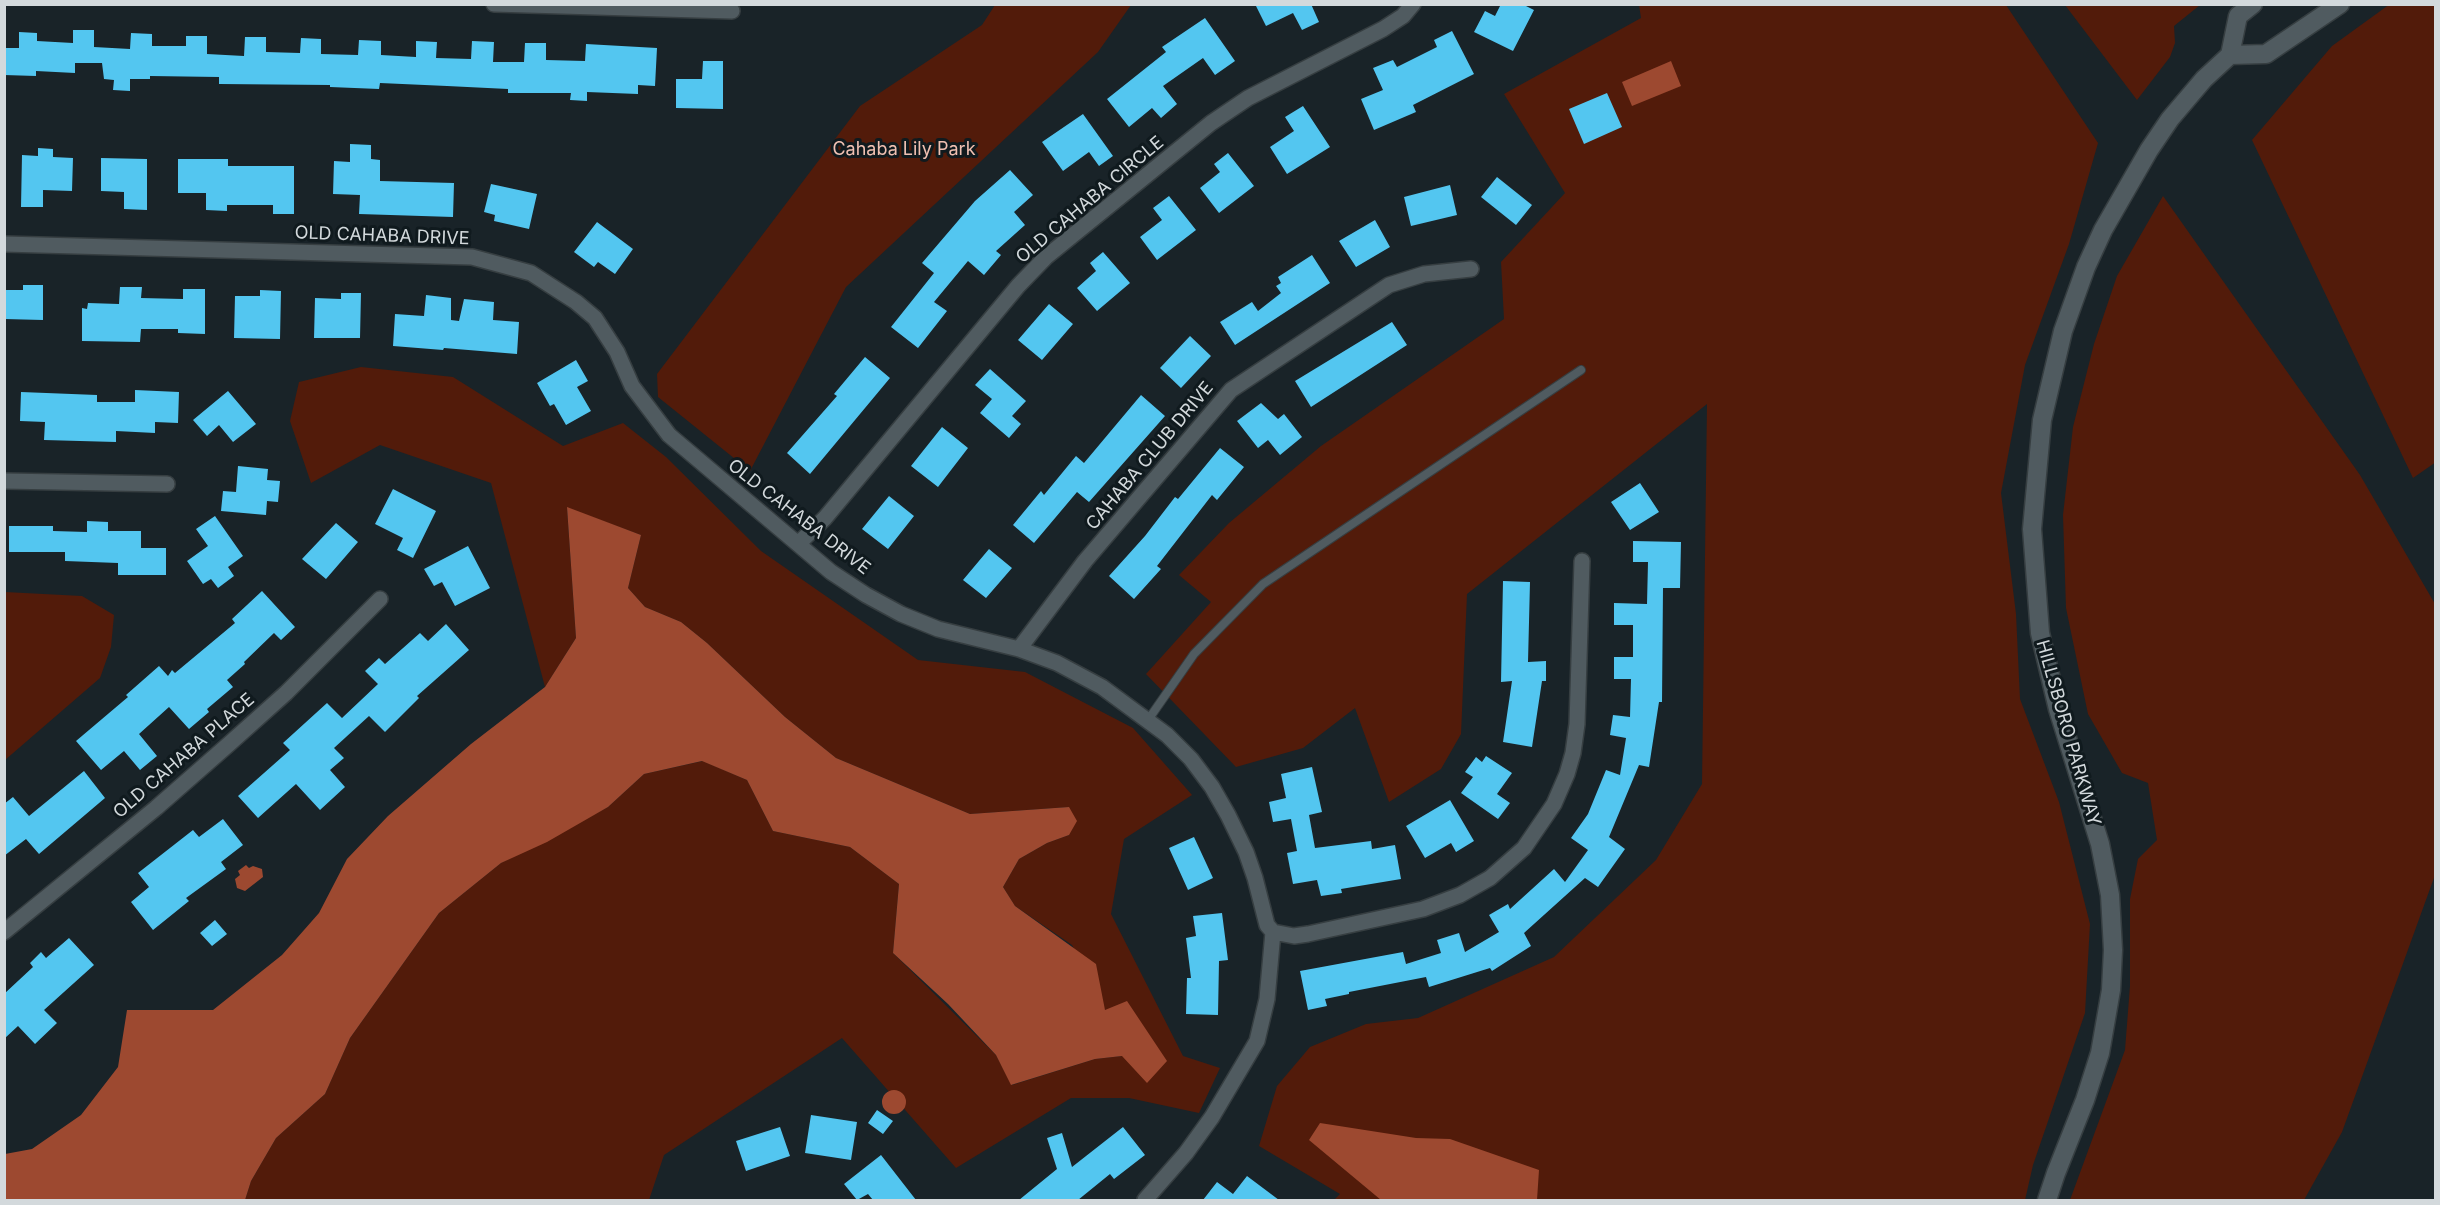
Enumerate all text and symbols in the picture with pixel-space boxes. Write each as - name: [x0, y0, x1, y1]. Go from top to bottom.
- street label: OLD CAHABA CIRCLE: [1012, 132, 1168, 268]
- park label: Cahaba Lily Park: [832, 139, 976, 161]
- street label: OLD CAHABA DRIVE: [294, 222, 470, 250]
- street label: CAHABA CLUB DRIVE: [1082, 378, 1218, 534]
- street label: OLD CAHABA DRIVE: [723, 455, 875, 579]
- street label: HILLSBORO PARKWAY: [2031, 638, 2105, 828]
- street label: OLD CAHABA PLACE: [109, 689, 259, 823]

